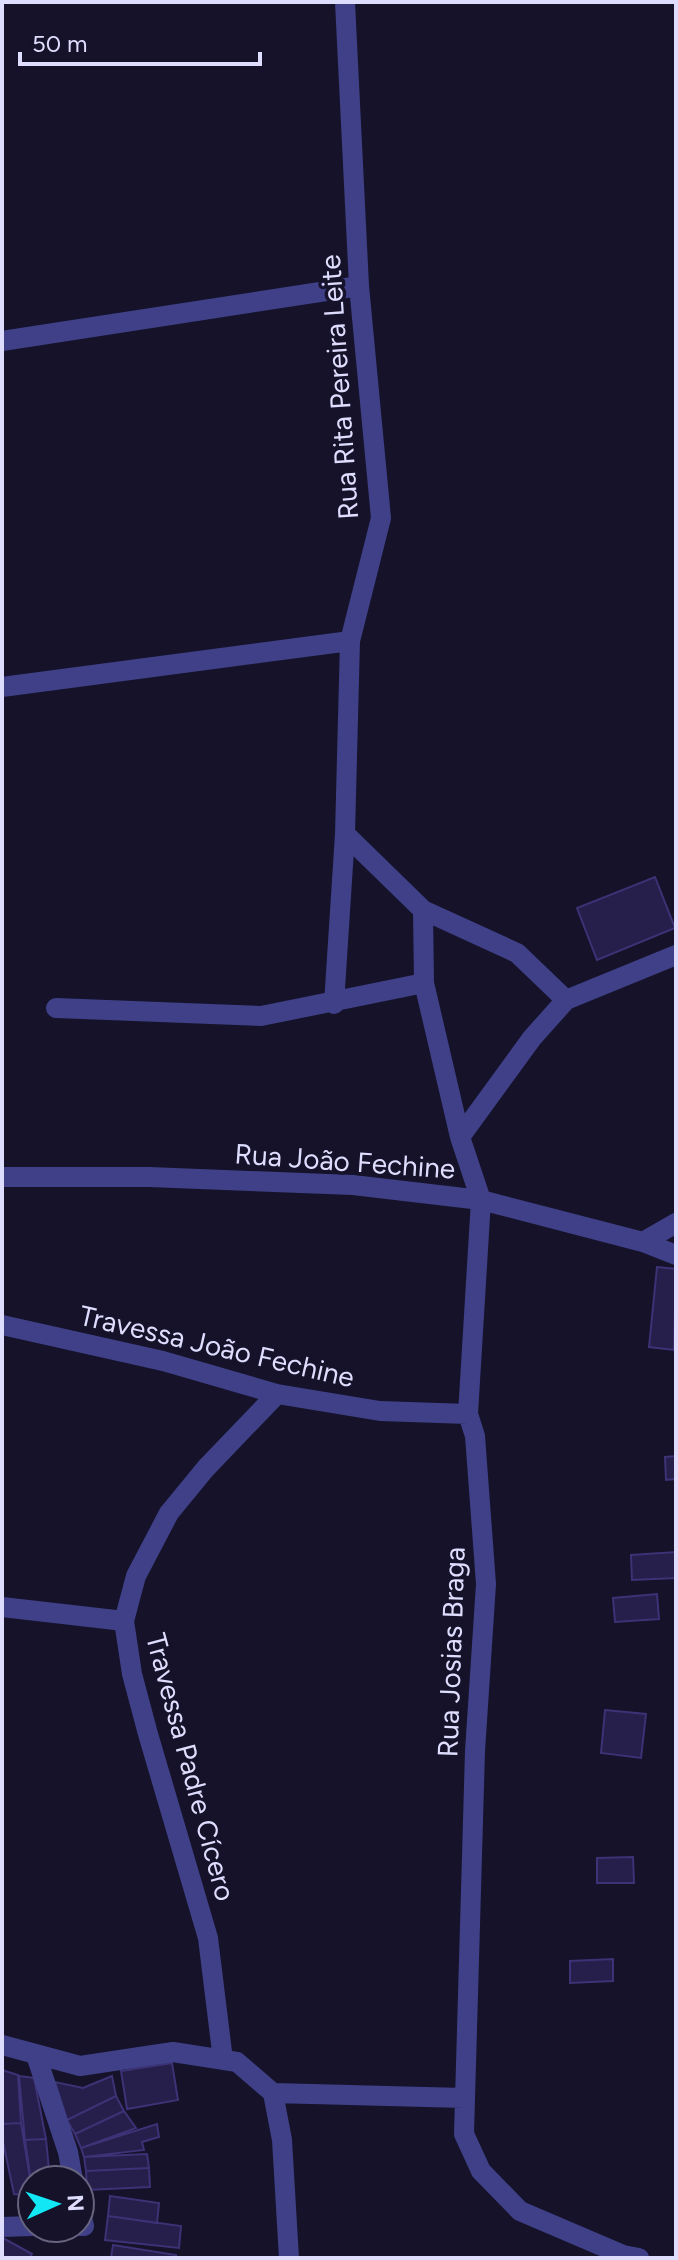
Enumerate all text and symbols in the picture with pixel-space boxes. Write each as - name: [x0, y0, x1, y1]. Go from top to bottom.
- scale bar: [20, 16, 260, 66]
- text: 50 m: [32, 29, 88, 58]
- street label: Rua Rita Pereira Leite: [313, 253, 365, 521]
- street label: Rua João Fechine: [234, 1136, 456, 1186]
- street label: Travessa João Fechine: [76, 1298, 358, 1394]
- street label: Rua Josias Braga: [430, 1546, 472, 1758]
- street label: Travessa Padre Cícero: [139, 1629, 243, 1905]
- north arrow: [16, 2164, 96, 2244]
- text: N: [62, 2194, 89, 2212]

